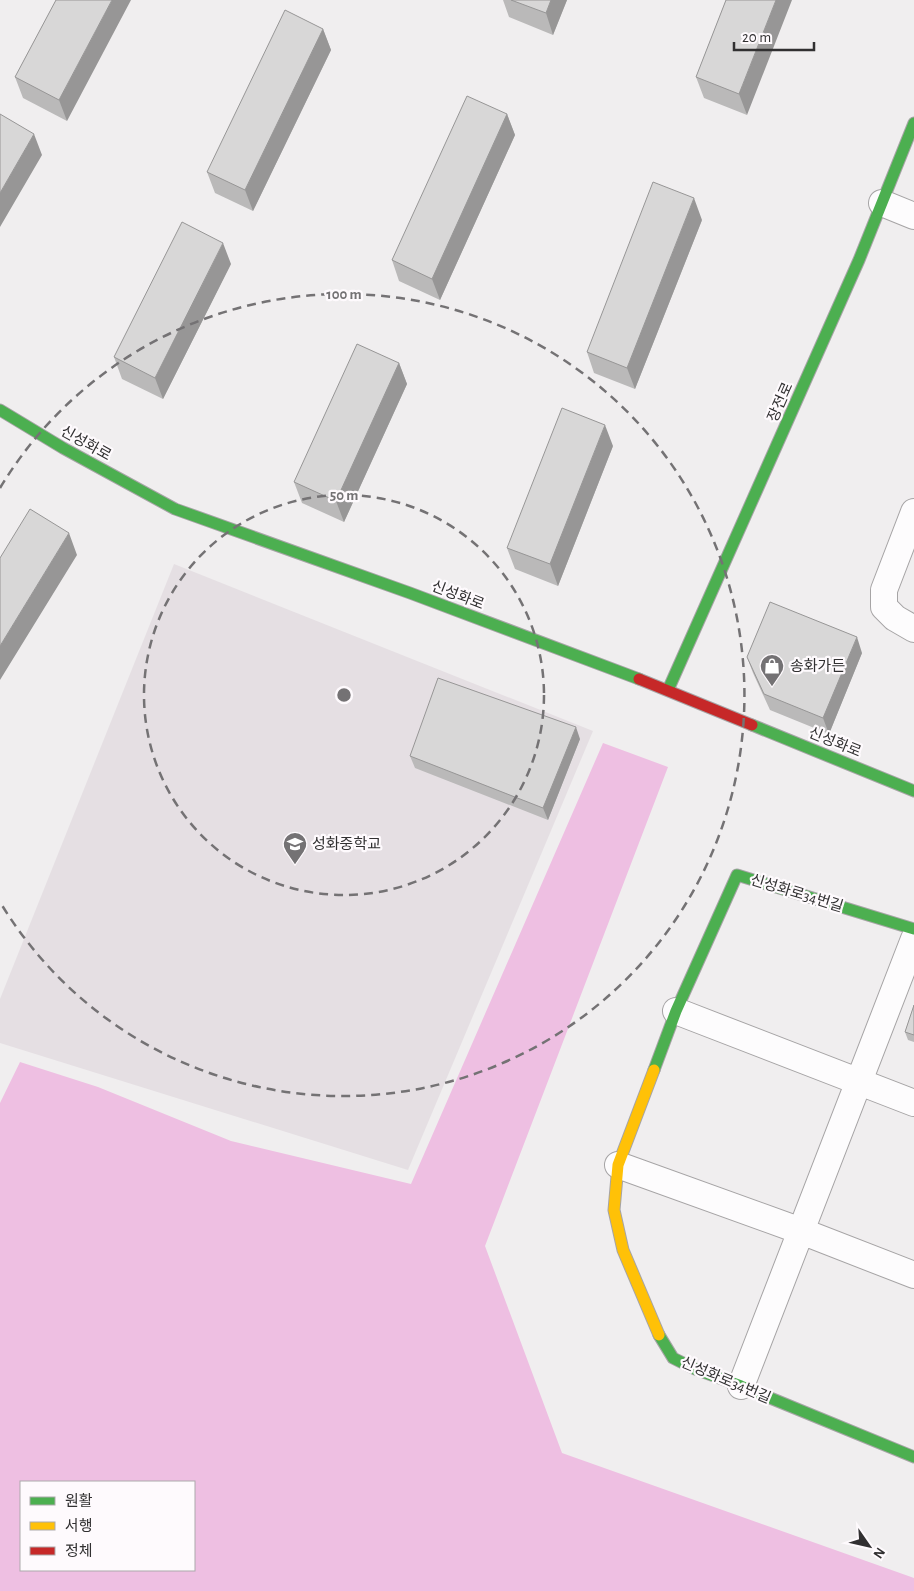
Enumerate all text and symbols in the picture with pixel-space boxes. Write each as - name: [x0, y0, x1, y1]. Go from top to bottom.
- scale bar: [734, 20, 814, 52]
- text: 20 m: [742, 30, 771, 45]
- text: 100 m: [326, 287, 362, 302]
- street label: 장전로: [764, 380, 796, 424]
- street label: 신성화로: [58, 423, 114, 463]
- text: 50 m: [330, 488, 358, 503]
- street label: 신성화로: [429, 578, 487, 612]
- shop icon: 송화가든: [759, 653, 785, 687]
- place label: 송화가든: [790, 658, 845, 674]
- centre of rings: [335, 686, 353, 704]
- street label: 신성화로: [806, 724, 864, 760]
- school or university icon: 성화중학교: [282, 831, 308, 865]
- place label: 성화중학교: [312, 835, 381, 852]
- street label: 신성화로34번길: [749, 871, 845, 915]
- street label: 신성화로34번길: [679, 1354, 773, 1406]
- legend: [20, 1481, 195, 1571]
- text: 원활: [65, 1493, 93, 1509]
- text: 서행: [65, 1518, 93, 1534]
- north arrow: [844, 1521, 894, 1571]
- text: 정체: [65, 1543, 93, 1559]
- text: N: [870, 1545, 887, 1561]

